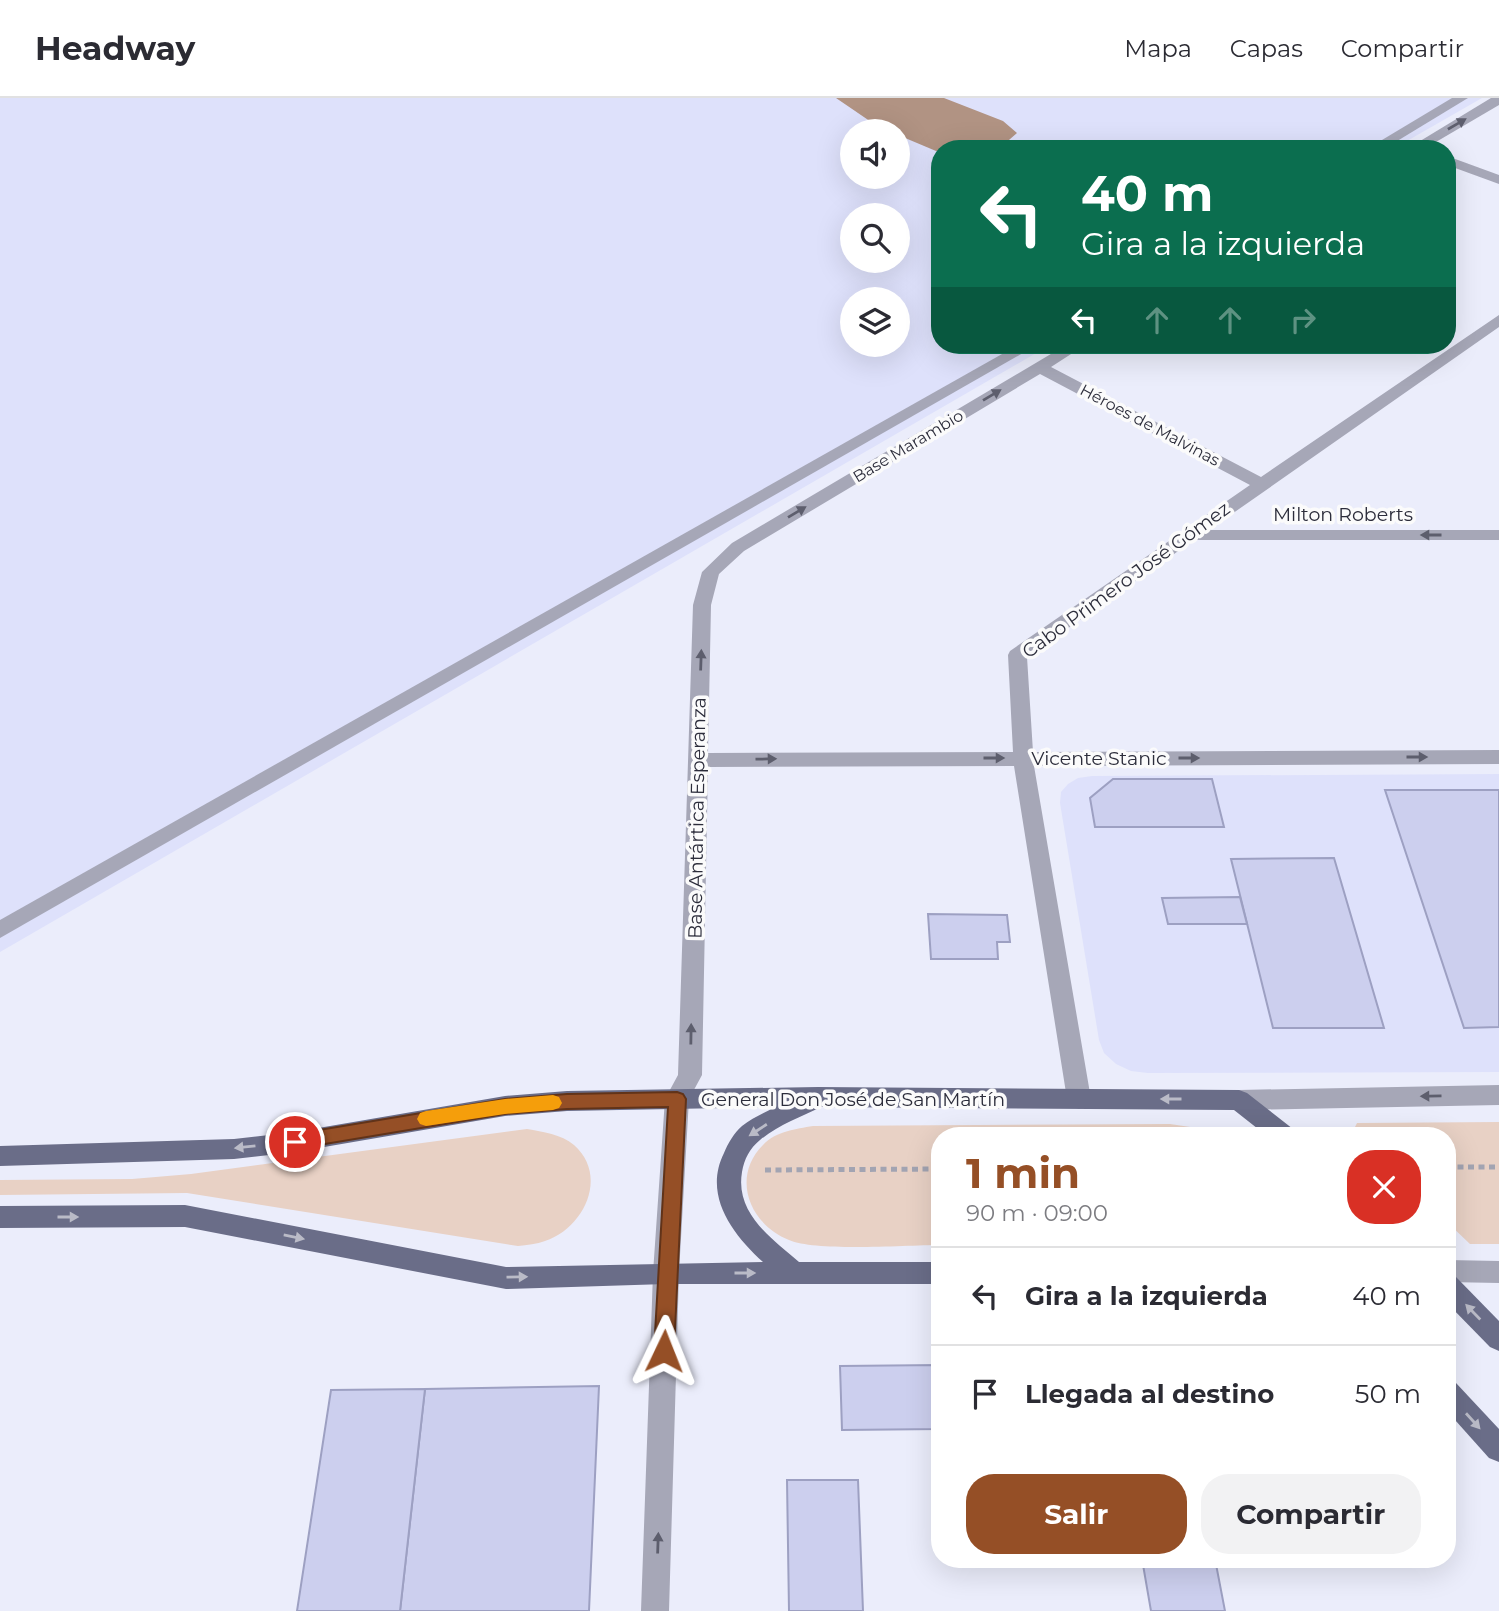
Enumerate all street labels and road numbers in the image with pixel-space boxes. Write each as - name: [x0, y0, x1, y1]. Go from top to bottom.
- street label: Héroes de Malvinas: [1077, 380, 1223, 470]
- street label: Base Marambio: [849, 406, 967, 486]
- street label: Cabo Primero José Gómez: [1018, 497, 1234, 663]
- street label: Milton Roberts: [1273, 503, 1413, 526]
- street label: Base Antártica Esperanza: [683, 697, 711, 939]
- street label: Vicente Stanic: [1031, 747, 1167, 770]
- street label: General Don José de San Martín: [701, 1088, 1005, 1111]

